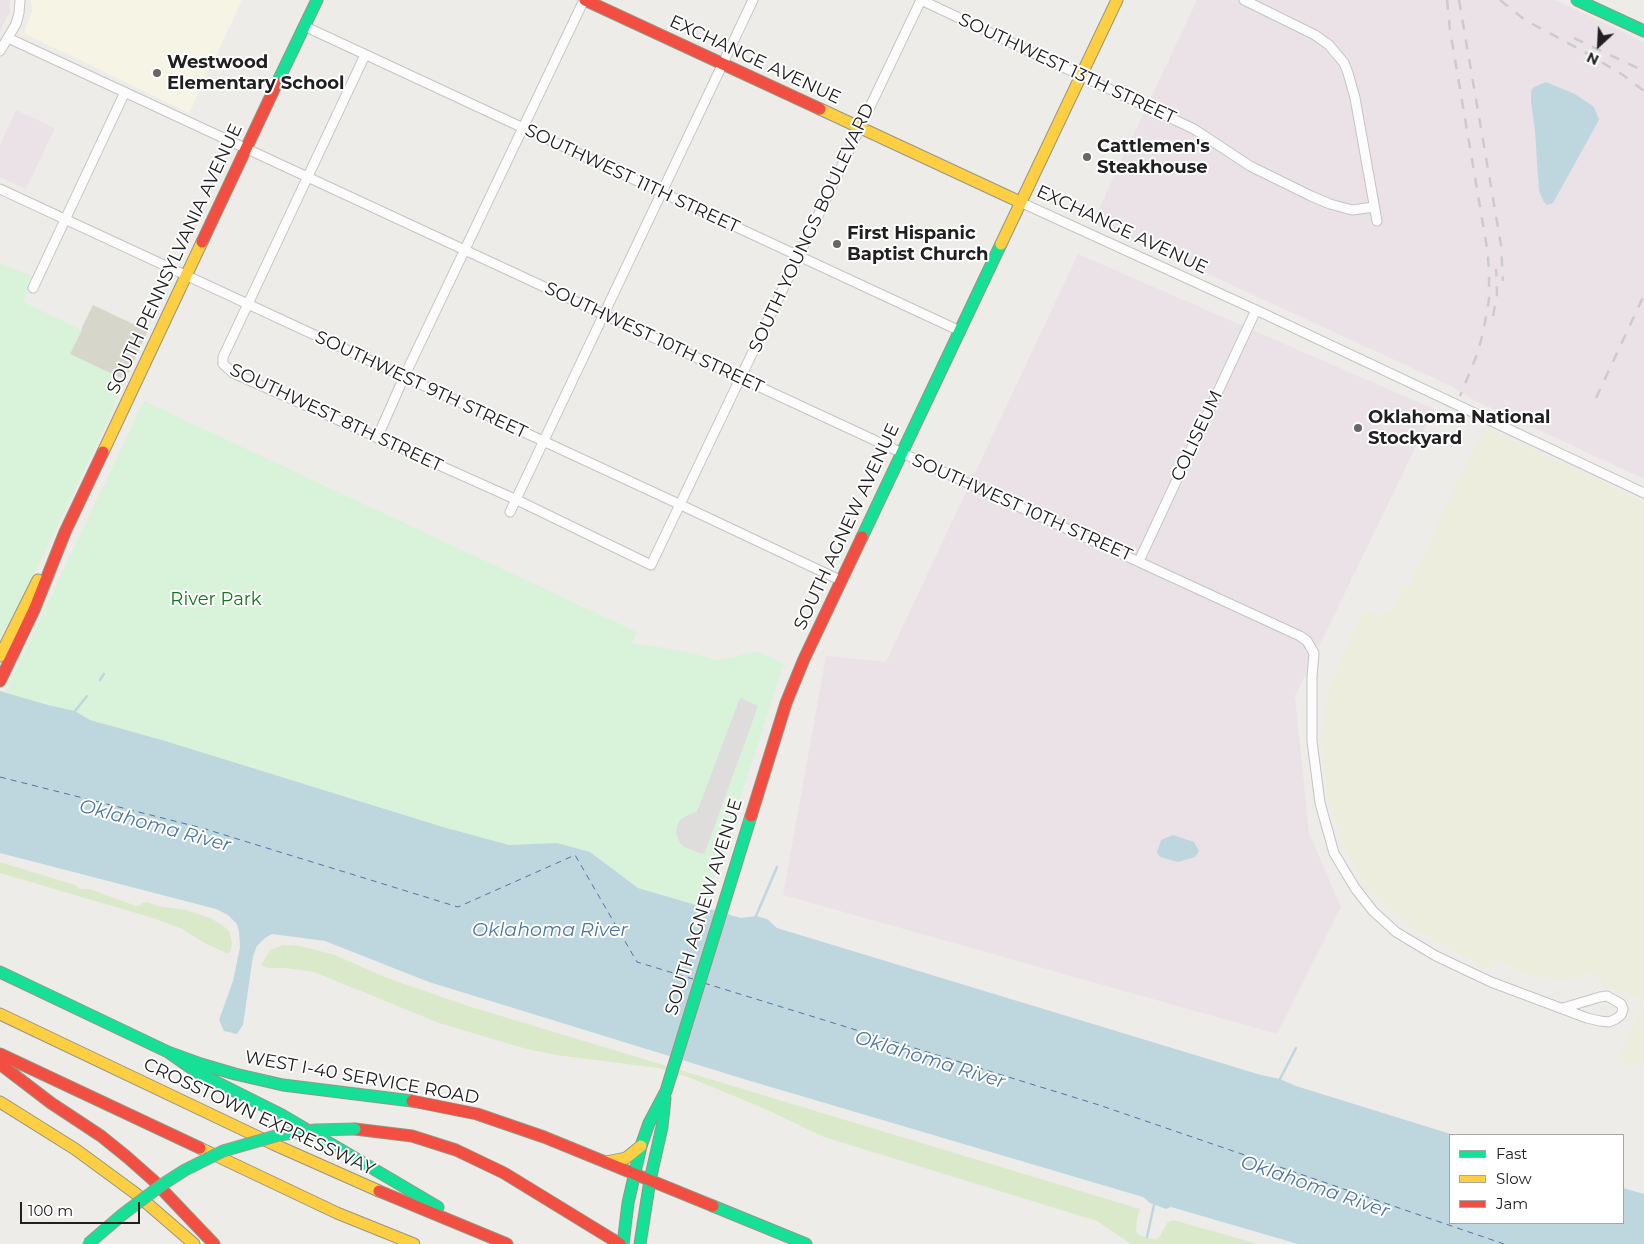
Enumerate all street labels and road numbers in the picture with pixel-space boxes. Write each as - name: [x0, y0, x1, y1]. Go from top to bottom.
- street label: SOUTHWEST 13TH STREET: [955, 9, 1179, 129]
- street label: EXCHANGE AVENUE: [666, 11, 844, 109]
- street label: SOUTH YOUNGS BOULEVARD: [745, 100, 879, 356]
- street label: SOUTHWEST 11TH STREET: [521, 120, 743, 238]
- street label: SOUTH PENNSYLVANIA AVENUE: [103, 121, 247, 397]
- street label: EXCHANGE AVENUE: [1033, 181, 1211, 279]
- street label: SOUTHWEST 10TH STREET: [541, 278, 767, 398]
- street label: SOUTHWEST 9TH STREET: [312, 326, 530, 444]
- street label: SOUTHWEST 8TH STREET: [226, 359, 446, 477]
- street label: COLISEUM: [1167, 387, 1227, 485]
- street label: SOUTH AGNEW AVENUE: [790, 420, 904, 634]
- street label: SOUTHWEST 10TH STREET: [908, 450, 1136, 566]
- street label: SOUTH AGNEW AVENUE: [661, 796, 747, 1018]
- street label: WEST I-40 SERVICE ROAD: [243, 1047, 481, 1109]
- street label: CROSSTOWN EXPRESSWAY: [140, 1054, 378, 1180]

